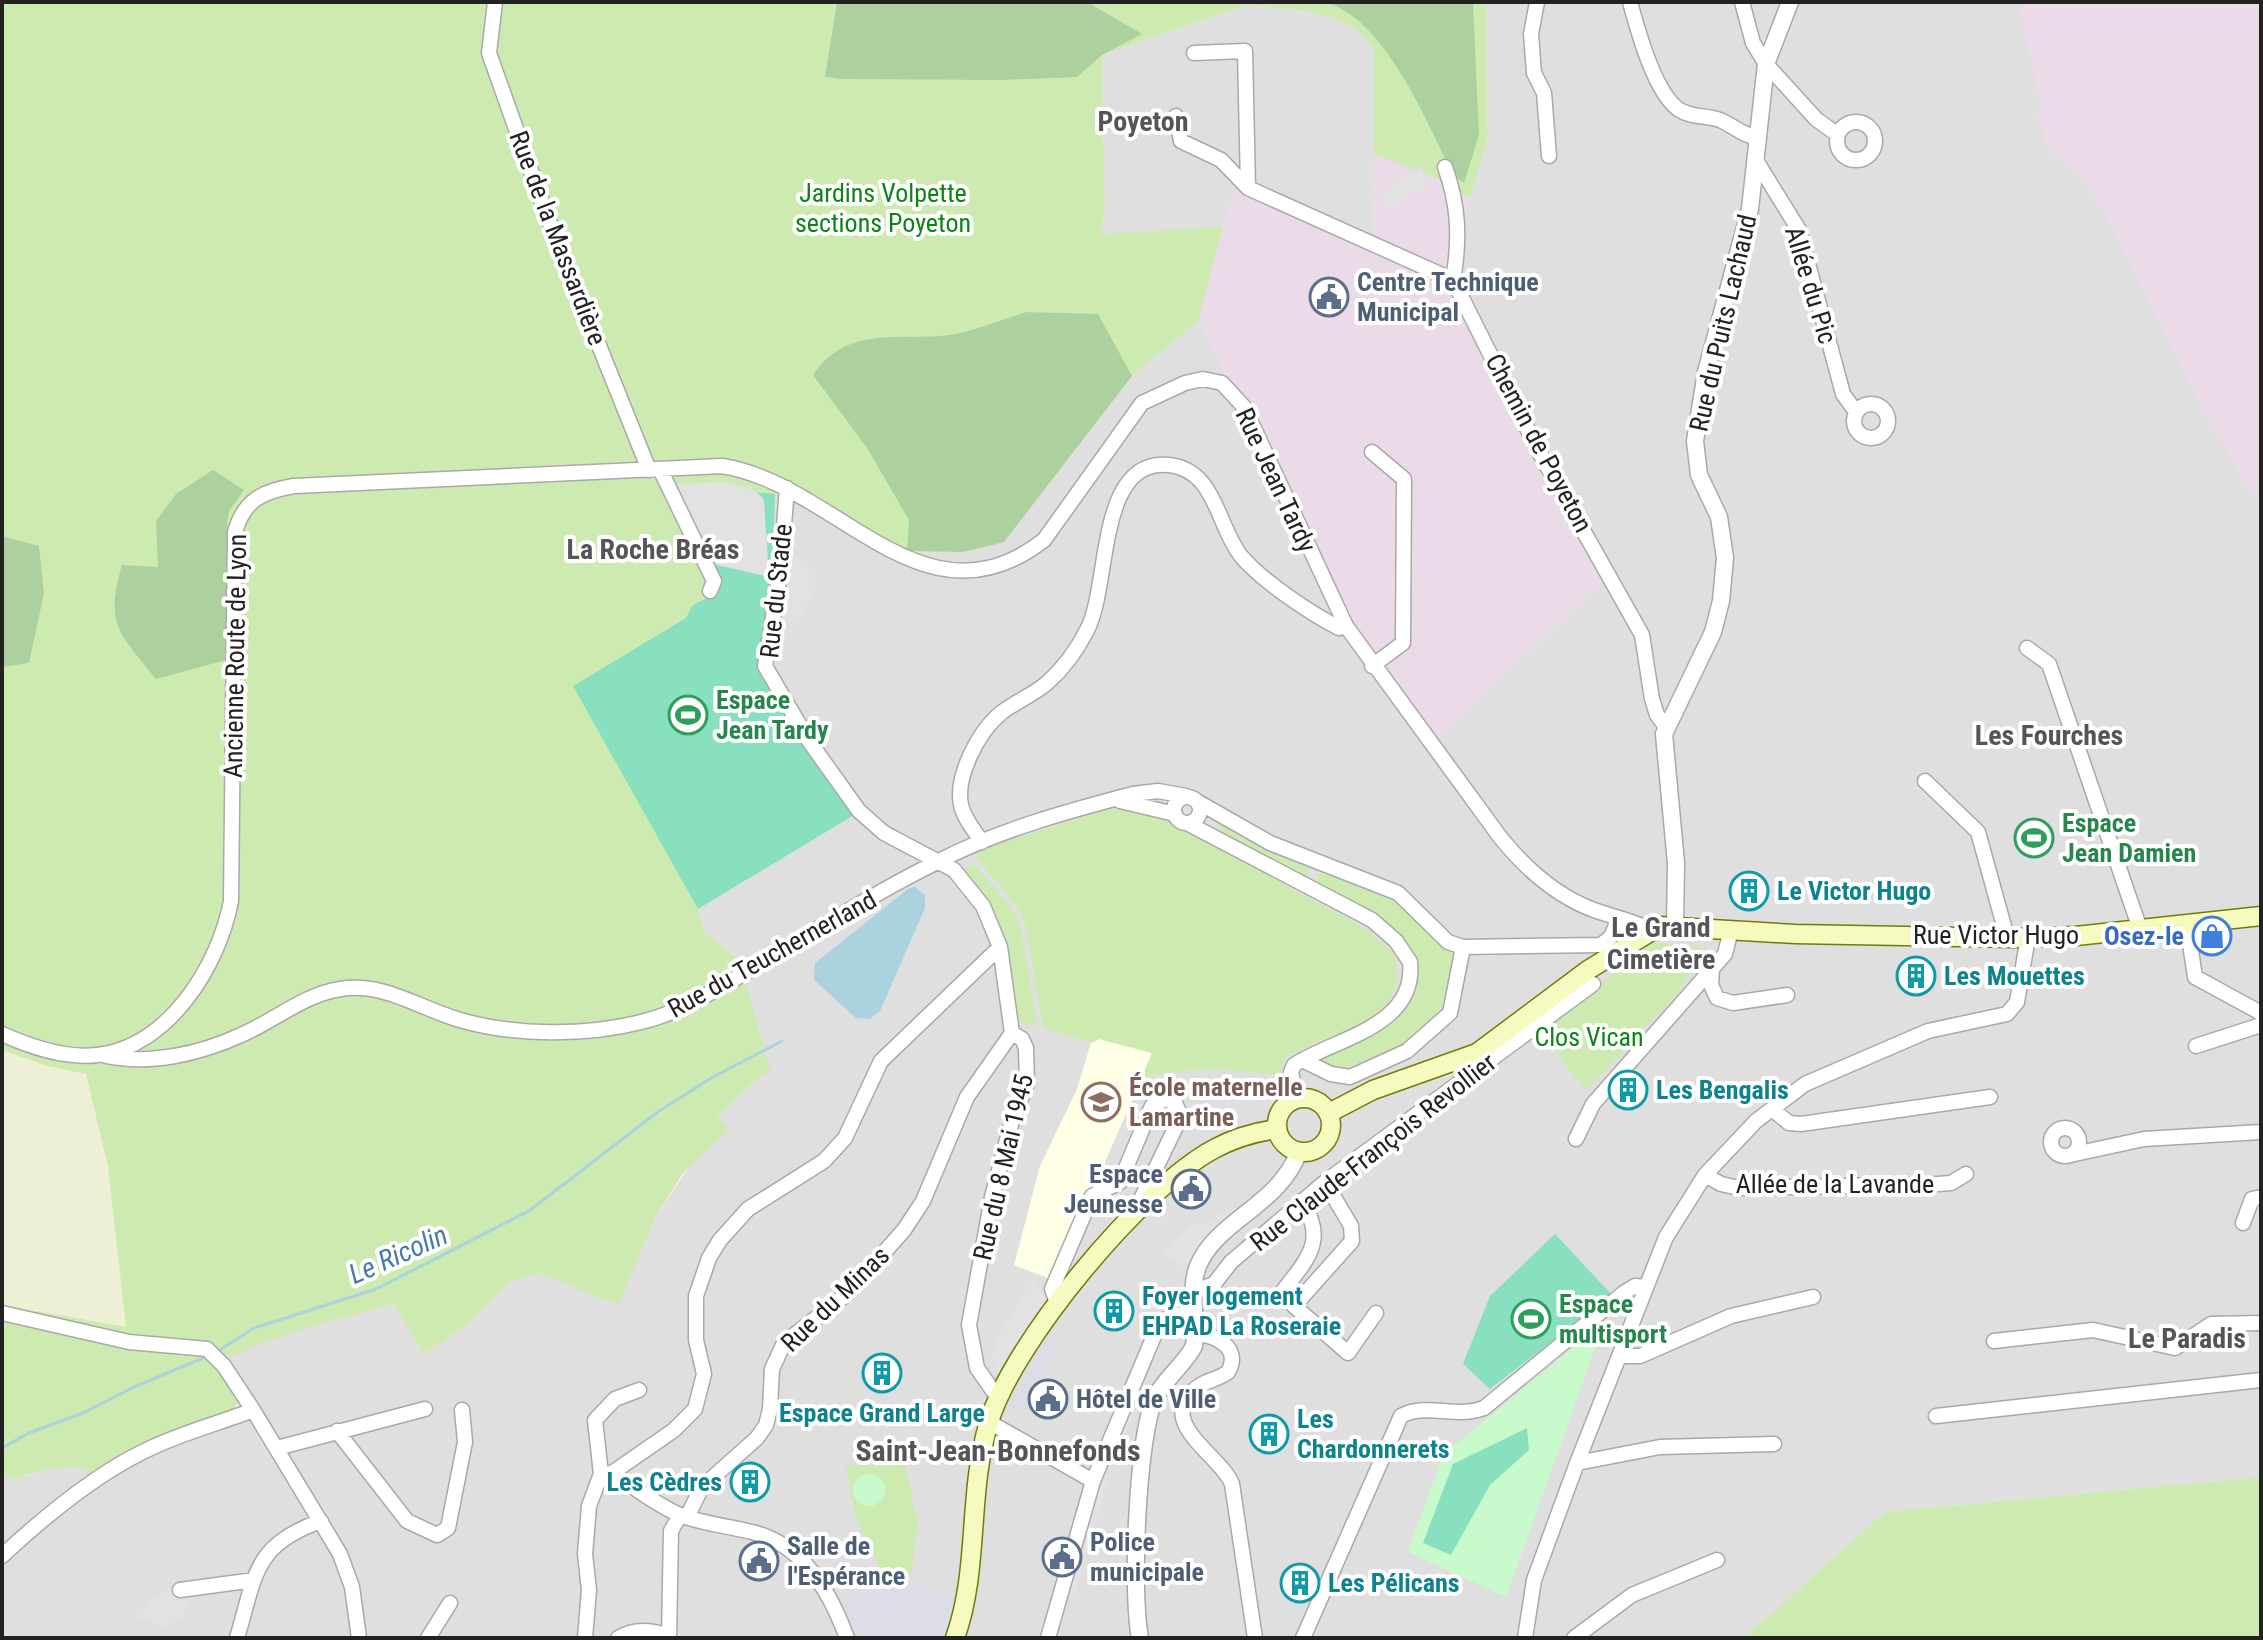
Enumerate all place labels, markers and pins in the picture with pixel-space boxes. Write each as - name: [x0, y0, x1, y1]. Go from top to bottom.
- place label: Centre Technique Municipal: [1357, 267, 1539, 327]
- public building icon: Centre Technique Municipal: [1308, 276, 1350, 318]
- place label: Espace Jean Tardy: [716, 685, 829, 745]
- sports icon: Espace Jean Tardy: [667, 694, 709, 736]
- place label: Espace Jean Damien: [2062, 808, 2196, 868]
- sports icon: Espace Jean Damien: [2013, 817, 2055, 859]
- building icon: Le Victor Hugo: [1728, 870, 1770, 912]
- place label: Le Victor Hugo: [1777, 876, 1931, 906]
- shop icon: Osez-le: [2191, 915, 2233, 957]
- place label: Osez-le: [2104, 921, 2184, 951]
- building icon: Les Mouettes: [1895, 955, 1937, 997]
- place label: Les Mouettes: [1944, 961, 2085, 991]
- building icon: Les Bengalis: [1607, 1069, 1649, 1111]
- place label: École maternelle Lamartine: [1129, 1072, 1303, 1132]
- place label: Les Bengalis: [1656, 1075, 1789, 1105]
- school or university icon: École maternelle Lamartine: [1080, 1081, 1122, 1123]
- place label: Espace Jeunesse: [1064, 1159, 1163, 1219]
- public building icon: Espace Jeunesse: [1170, 1168, 1212, 1210]
- place label: Foyer logement EHPAD La Roseraie: [1142, 1281, 1341, 1341]
- place label: Espace multisport: [1559, 1289, 1667, 1349]
- building icon: Foyer logement EHPAD La Roseraie: [1093, 1290, 1135, 1332]
- sports icon: Espace multisport: [1510, 1298, 1552, 1340]
- building icon: Espace Grand Large: [861, 1352, 903, 1394]
- public building icon: Hôtel de Ville: [1027, 1378, 1069, 1420]
- place label: Hôtel de Ville: [1076, 1384, 1216, 1414]
- place label: Espace Grand Large: [779, 1398, 985, 1428]
- place label: Les Chardonnerets: [1297, 1404, 1450, 1464]
- building icon: Les Chardonnerets: [1248, 1413, 1290, 1455]
- building icon: Les Cèdres: [729, 1461, 771, 1503]
- place label: Les Cèdres: [607, 1467, 722, 1497]
- place label: Police municipale: [1090, 1527, 1204, 1587]
- place label: Salle de l'Espérance: [787, 1531, 905, 1591]
- public building icon: Police municipale: [1041, 1536, 1083, 1578]
- public building icon: Salle de l'Espérance: [738, 1540, 780, 1582]
- building icon: Les Pélicans: [1279, 1562, 1321, 1604]
- place label: Les Pélicans: [1328, 1568, 1460, 1598]

